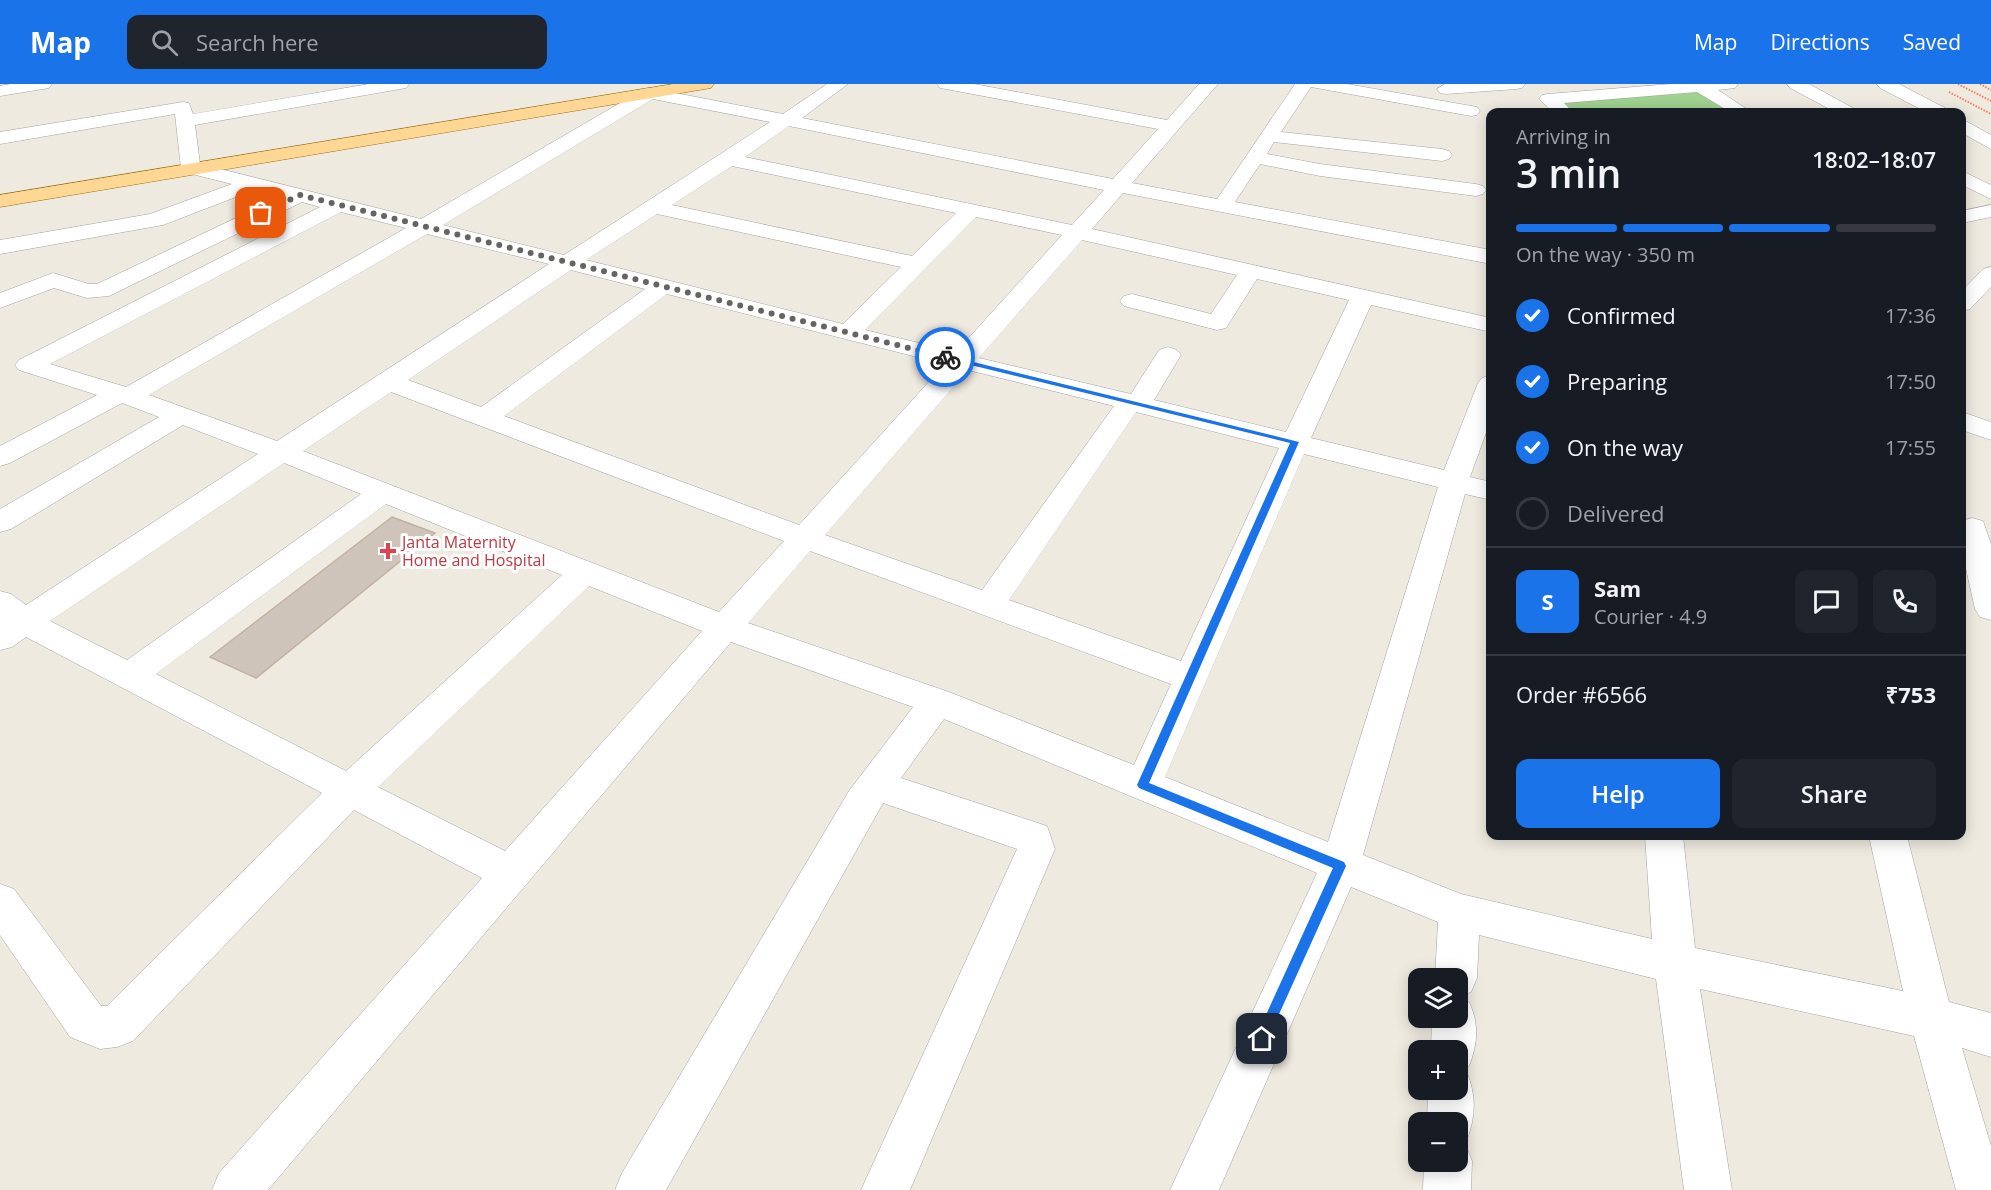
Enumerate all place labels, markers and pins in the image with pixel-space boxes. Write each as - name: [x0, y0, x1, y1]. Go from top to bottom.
- pin: [235, 187, 286, 238]
- place label: Janta Maternity Home and Hospital: [400, 531, 546, 571]
- marker: Janta Maternity Home and Hospital: [379, 542, 397, 560]
- pin: [1236, 1013, 1287, 1064]

